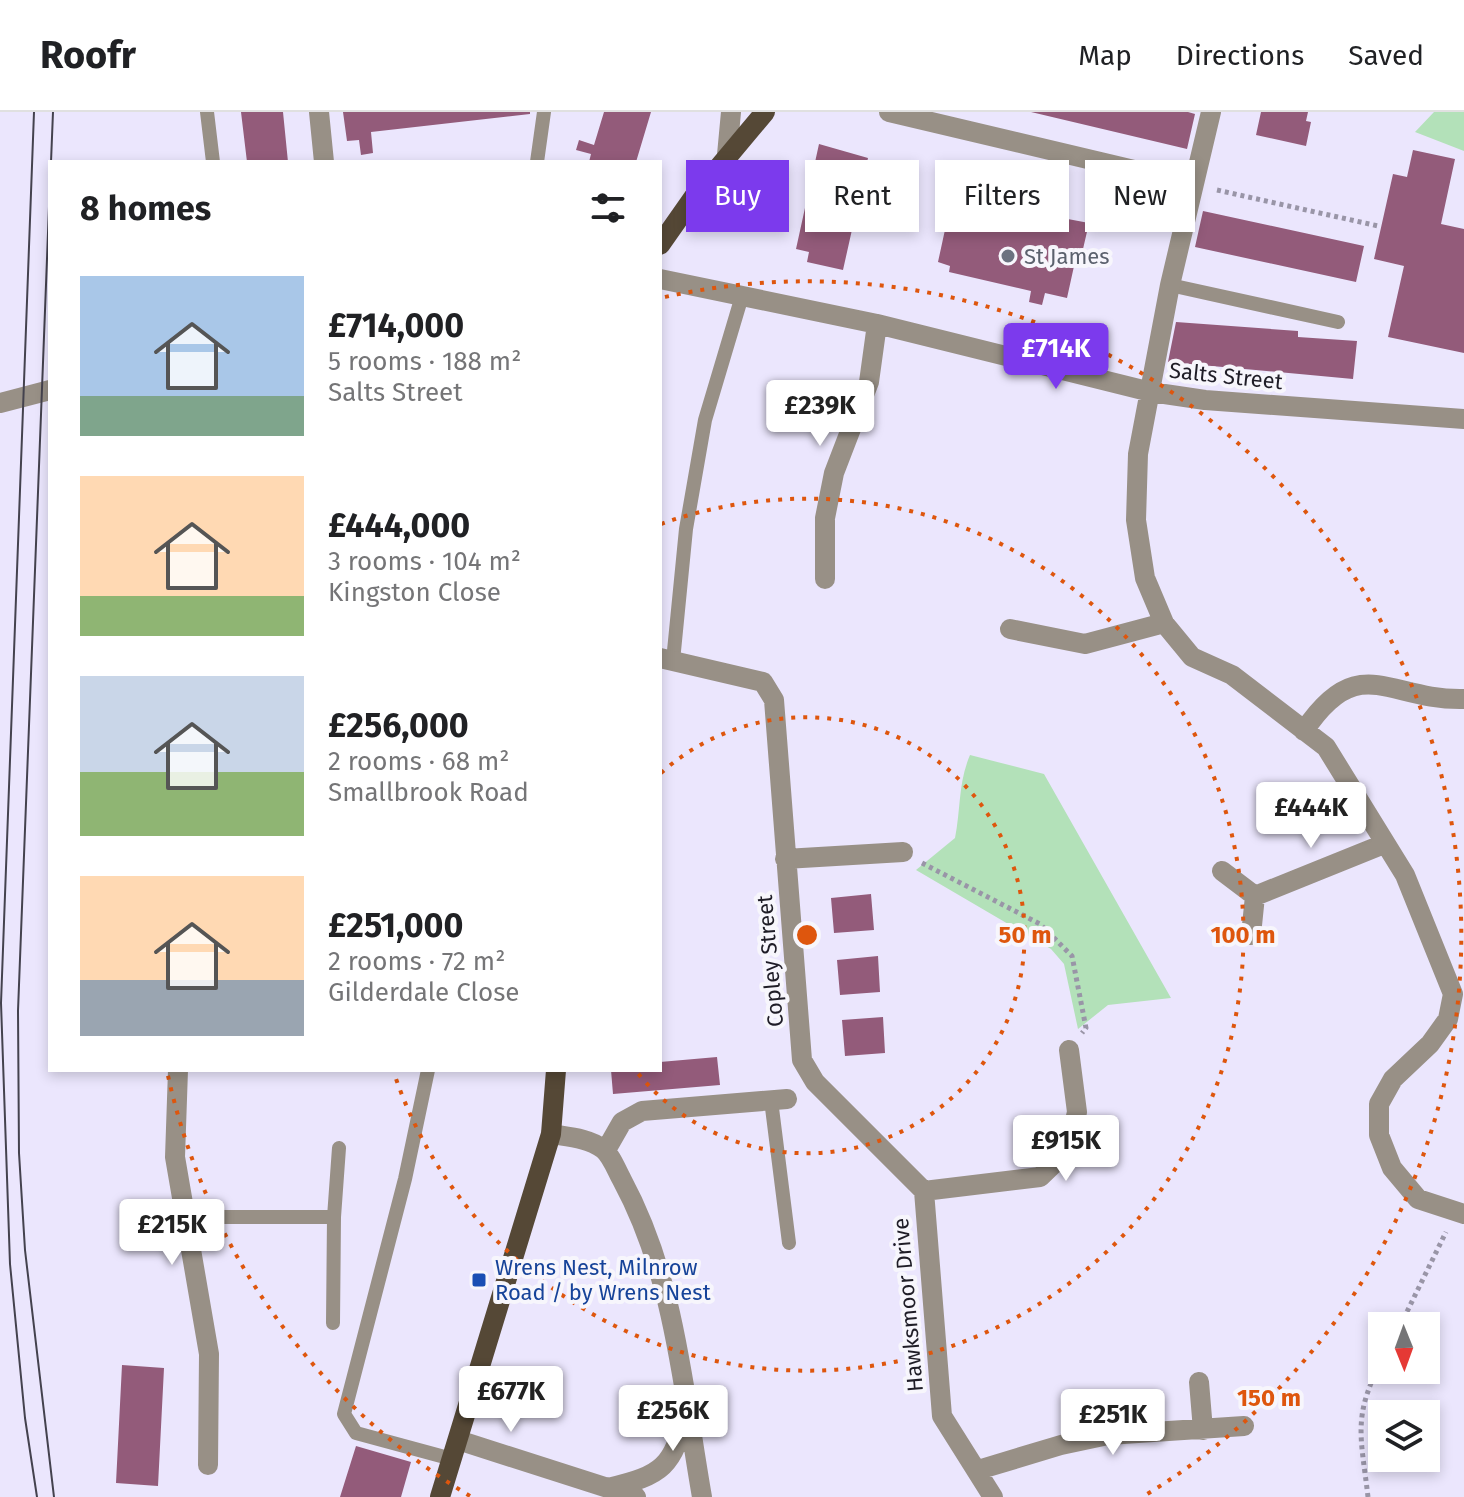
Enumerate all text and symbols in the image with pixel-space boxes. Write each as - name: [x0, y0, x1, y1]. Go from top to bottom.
- text: Roofr: [40, 32, 136, 78]
- text: Map: [1078, 39, 1132, 72]
- text: Directions: [1176, 39, 1304, 72]
- text: Saved: [1348, 39, 1424, 72]
- chip: Buy: [686, 160, 789, 232]
- chip: Rent: [805, 160, 919, 232]
- chip: Filters: [935, 160, 1069, 232]
- chip: New: [1085, 160, 1195, 232]
- icon: filters: [586, 186, 630, 230]
- text: 8 homes: [80, 188, 211, 229]
- place label: St James: [1024, 243, 1110, 270]
- marker: St James: [999, 247, 1017, 265]
- text: £714,000: [328, 305, 464, 346]
- icon: home: [144, 308, 240, 404]
- pin: £714K: [1000, 323, 1112, 391]
- text: £714K: [1021, 333, 1091, 364]
- text: 5 rooms · 188 m²: [328, 346, 521, 377]
- street label: Salts Street: [1168, 357, 1284, 395]
- text: Salts Street: [328, 377, 463, 408]
- pin: £239K: [764, 380, 876, 448]
- text: £239K: [784, 390, 856, 421]
- text: £444,000: [328, 505, 470, 546]
- icon: home: [144, 508, 240, 604]
- text: 3 rooms · 104 m²: [328, 546, 521, 577]
- text: Kingston Close: [328, 577, 501, 608]
- text: £256,000: [328, 705, 469, 746]
- icon: home: [144, 708, 240, 804]
- text: 2 rooms · 68 m²: [328, 746, 509, 777]
- text: Smallbrook Road: [328, 777, 529, 808]
- pin: £444K: [1255, 782, 1367, 850]
- text: £444K: [1274, 792, 1348, 823]
- street label: Copley Street: [751, 894, 789, 1028]
- text: £251,000: [328, 905, 463, 946]
- icon: home: [144, 908, 240, 1004]
- centre of rings: [793, 921, 821, 949]
- text: 50 m: [999, 921, 1051, 949]
- text: 100 m: [1210, 921, 1276, 949]
- text: 2 rooms · 72 m²: [328, 946, 505, 977]
- text: Gilderdale Close: [328, 977, 519, 1008]
- pin: £915K: [1010, 1115, 1122, 1183]
- text: £915K: [1031, 1125, 1101, 1156]
- pin: £215K: [116, 1199, 228, 1267]
- text: £215K: [137, 1209, 207, 1240]
- street label: Hawksmoor Drive: [887, 1217, 929, 1393]
- place label: Wrens Nest, Milnrow Road / by Wrens Nest: [495, 1254, 711, 1306]
- marker: Wrens Nest, Milnrow Road / by Wrens Nest: [470, 1271, 488, 1289]
- north arrow: [1368, 1312, 1440, 1384]
- map controls: [1368, 1312, 1440, 1472]
- pin: £677K: [455, 1366, 567, 1434]
- text: £677K: [477, 1376, 545, 1407]
- text: 150 m: [1237, 1384, 1301, 1412]
- pin: £256K: [617, 1385, 729, 1453]
- pin: £251K: [1057, 1389, 1169, 1457]
- text: £256K: [637, 1395, 709, 1426]
- text: £251K: [1079, 1399, 1147, 1430]
- button: layers: [1368, 1400, 1440, 1472]

